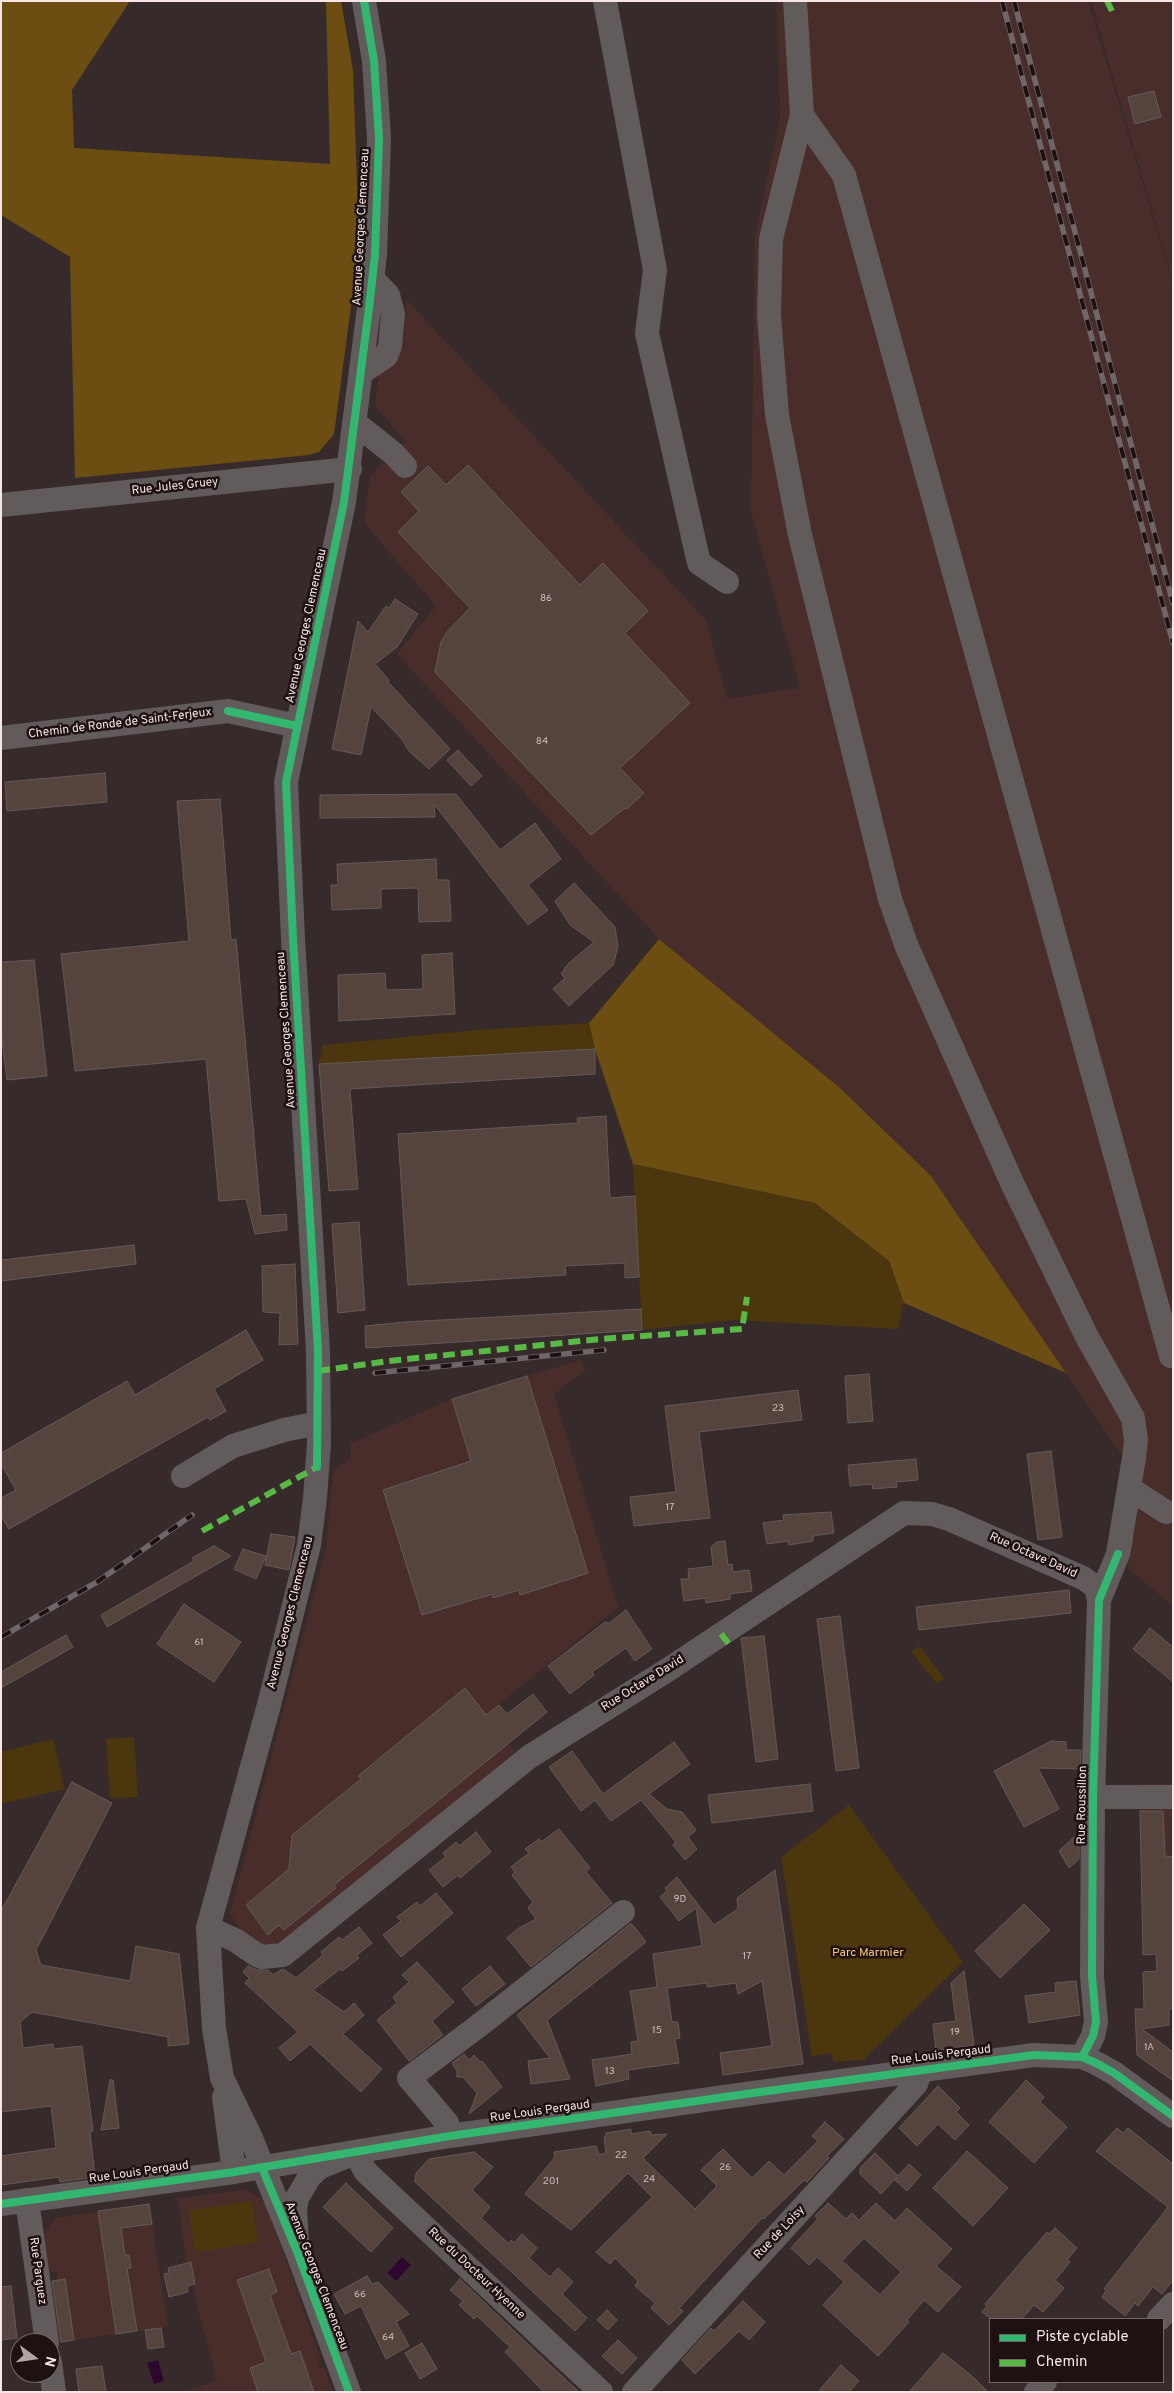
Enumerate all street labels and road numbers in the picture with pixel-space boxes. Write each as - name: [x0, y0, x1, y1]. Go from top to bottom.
- street label: Avenue Georges Clemenceau: [351, 148, 373, 306]
- street label: Rue Jules Gruey: [131, 475, 219, 499]
- street label: Avenue Georges Clemenceau: [284, 548, 330, 704]
- street label: Chemin de Ronde de Saint-Ferjeux: [27, 706, 213, 742]
- street label: Avenue Georges Clemenceau: [274, 951, 300, 1109]
- street label: Rue Octave David: [987, 1530, 1079, 1582]
- street label: Avenue Georges Clemenceau: [265, 1535, 317, 1691]
- street label: Rue Octave David: [599, 1653, 687, 1715]
- street label: Rue Roussillon: [1075, 1765, 1091, 1845]
- street label: Rue Louis Pergaud: [890, 2043, 992, 2069]
- street label: Rue Louis Pergaud: [489, 2098, 591, 2126]
- street label: Rue Louis Pergaud: [88, 2159, 190, 2187]
- street label: Avenue Georges Clemenceau: [281, 2200, 351, 2352]
- street label: Rue de Loisy: [752, 2203, 808, 2263]
- street label: Rue du Docteur Hyenne: [424, 2225, 528, 2323]
- street label: Rue Parguez: [25, 2236, 49, 2306]

